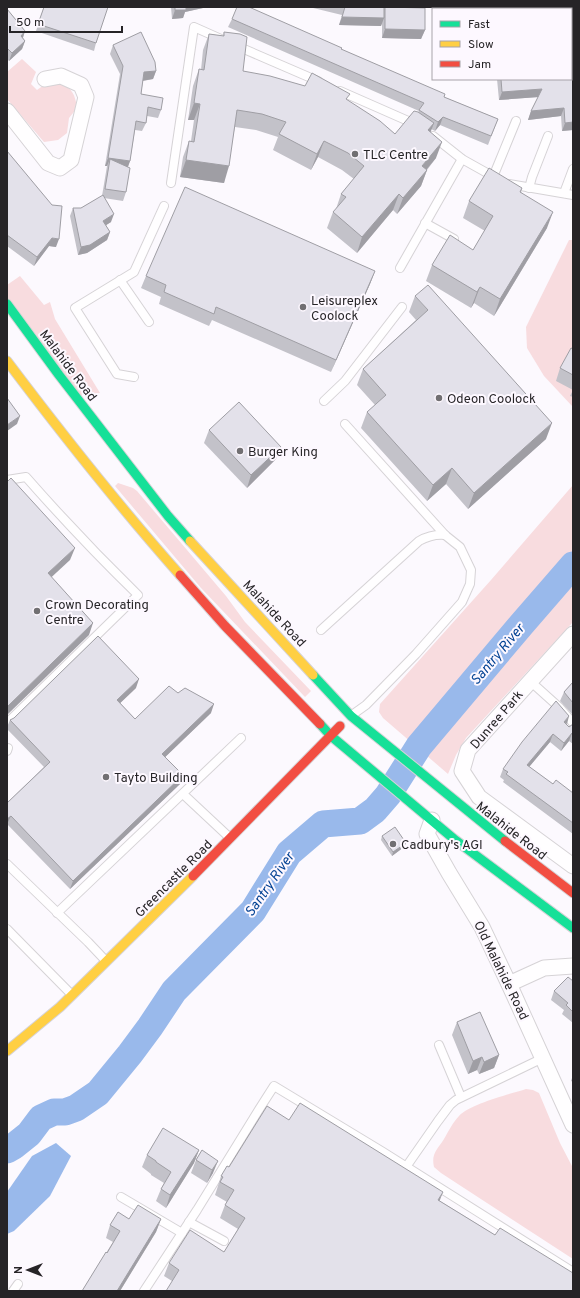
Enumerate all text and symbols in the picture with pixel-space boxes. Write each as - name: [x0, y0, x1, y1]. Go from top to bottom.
- scale bar: [10, 8, 122, 34]
- legend: [432, 8, 572, 80]
- text: 50 m: [16, 15, 44, 31]
- text: Fast: [468, 17, 490, 33]
- text: Slow: [468, 37, 494, 53]
- text: Jam: [468, 57, 491, 73]
- place label: TLC Centre: [363, 148, 428, 164]
- marker: TLC Centre: [350, 149, 360, 159]
- place label: Leisureplex Coolock: [311, 294, 378, 325]
- marker: Leisureplex Coolock: [298, 302, 308, 312]
- street label: Malahide Road: [35, 327, 99, 405]
- place label: Odeon Coolock: [447, 392, 536, 408]
- marker: Odeon Coolock: [434, 393, 444, 403]
- place label: Burger King: [248, 445, 318, 461]
- marker: Burger King: [235, 446, 245, 456]
- street label: Malahide Road: [239, 578, 308, 651]
- place label: Crown Decorating Centre: [45, 598, 149, 629]
- marker: Crown Decorating Centre: [32, 606, 42, 616]
- water label: Santry River: [468, 620, 530, 689]
- street label: Dunree Park: [468, 688, 527, 753]
- place label: Tayto Building: [114, 771, 198, 787]
- marker: Tayto Building: [101, 772, 111, 782]
- street label: Malahide Road: [472, 799, 549, 864]
- street label: Greencastle Road: [132, 837, 216, 921]
- place label: Cadbury's AGI: [401, 838, 483, 854]
- marker: Cadbury's AGI: [388, 839, 398, 849]
- water label: Santry River: [242, 848, 300, 920]
- street label: Old Malahide Road: [469, 919, 531, 1023]
- north arrow: [8, 1250, 48, 1290]
- text: N: [12, 1266, 26, 1274]

